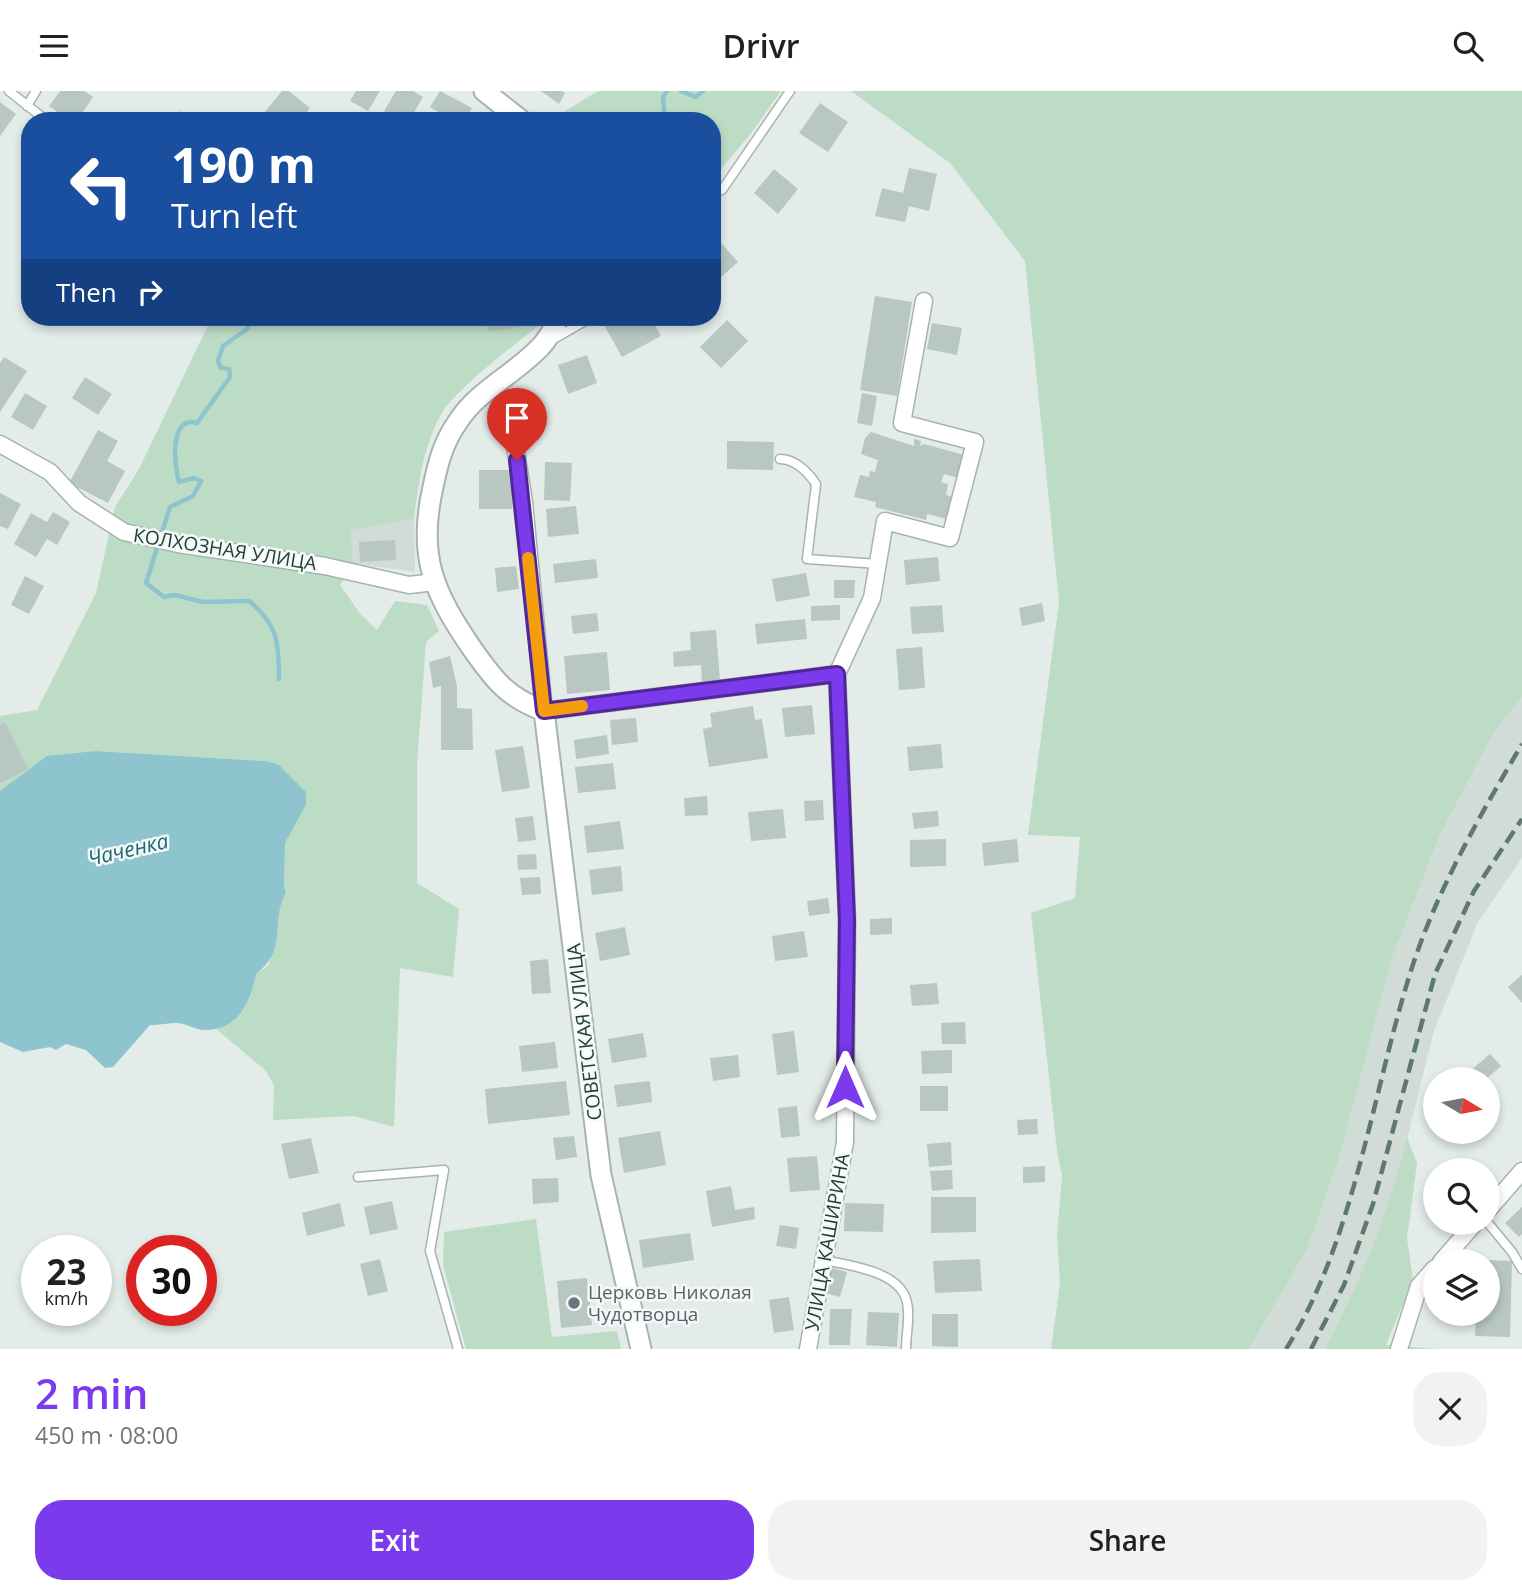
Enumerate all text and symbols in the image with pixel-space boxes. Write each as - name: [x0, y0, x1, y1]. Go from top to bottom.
- text: Drivr: [722, 24, 800, 67]
- icon: menu: [35, 27, 73, 65]
- icon: search: [1449, 27, 1487, 65]
- text: 190 m: [171, 131, 316, 197]
- icon: left: [56, 140, 147, 231]
- text: Turn left: [171, 194, 297, 237]
- icon: right: [131, 273, 169, 311]
- text: Then: [56, 274, 117, 310]
- pin: [487, 388, 547, 460]
- icon: arrive: [498, 399, 536, 437]
- street label: КОЛХОЗНАЯ УЛИЦА: [132, 522, 318, 576]
- water label: Чаченка: [85, 826, 171, 872]
- street label: СОВЕТСКАЯ УЛИЦА: [560, 942, 608, 1122]
- position arrow: [808, 1050, 882, 1124]
- north arrow: [1423, 1067, 1500, 1145]
- map controls: [1423, 1067, 1500, 1326]
- street label: УЛИЦА КАШИРИНА: [799, 1151, 855, 1333]
- button: search: [1423, 1158, 1500, 1235]
- speed limit sign: 30: [126, 1235, 217, 1326]
- text: 23: [46, 1248, 87, 1295]
- button: layers: [1423, 1249, 1500, 1326]
- place label: Церковь Николая Чудотворца: [588, 1279, 752, 1327]
- text: km/h: [45, 1286, 88, 1310]
- marker: Церковь Николая Чудотворца: [566, 1295, 582, 1311]
- text: 2 min: [35, 1364, 148, 1421]
- button: close: [1413, 1372, 1487, 1446]
- text: 450 m · 08:00: [35, 1419, 178, 1451]
- button: Exit: [35, 1500, 754, 1580]
- button: Share: [768, 1500, 1487, 1580]

